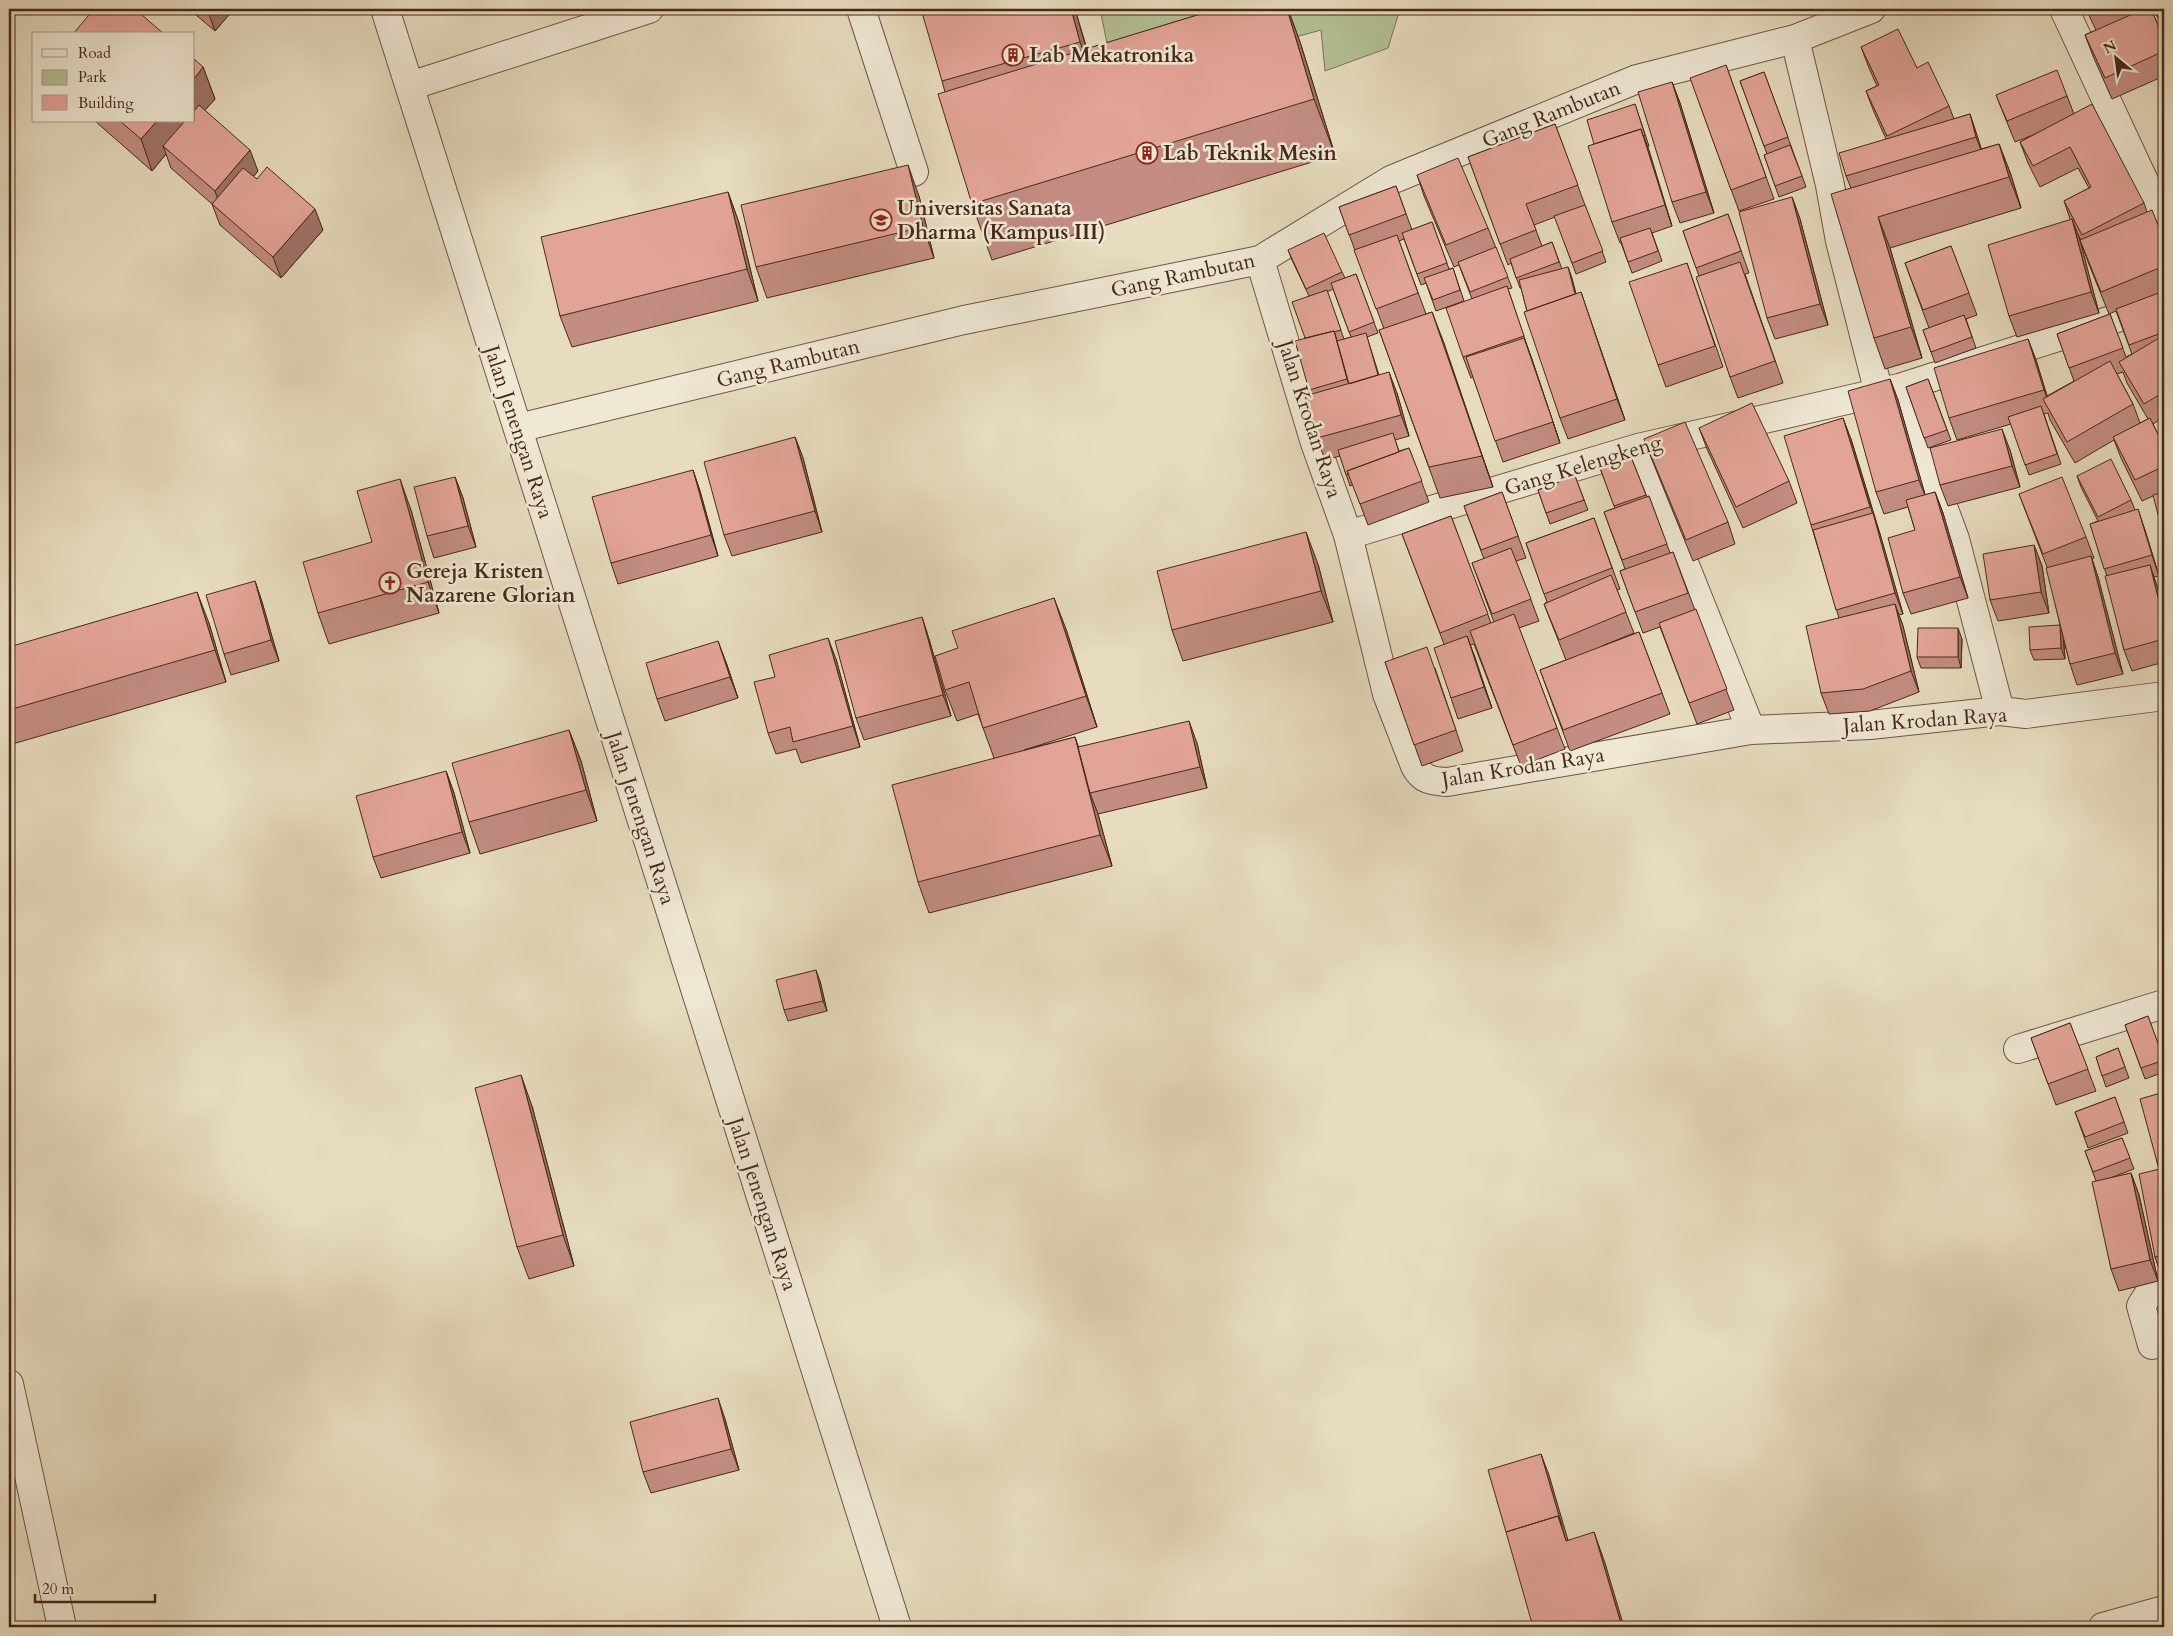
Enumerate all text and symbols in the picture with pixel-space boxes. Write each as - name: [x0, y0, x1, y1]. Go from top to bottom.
- legend: [32, 32, 195, 122]
- north arrow: [2090, 32, 2140, 82]
- text: N: [2100, 36, 2120, 58]
- place label: Lab Mekatronika: [1029, 41, 1195, 70]
- text: Road: [78, 43, 111, 63]
- building icon: Lab Mekatronika: [1001, 43, 1025, 67]
- text: Park: [78, 67, 107, 87]
- street label: Gang Rambutan: [1478, 73, 1625, 155]
- text: Building: [78, 93, 134, 113]
- place label: Lab Teknik Mesin: [1163, 139, 1338, 168]
- building icon: Lab Teknik Mesin: [1135, 141, 1159, 165]
- place label: Universitas Sanata Dharma (Kampus III): [897, 194, 1105, 247]
- school or university icon: Universitas Sanata Dharma (Kampus III): [869, 208, 893, 232]
- street label: Gang Rambutan: [1108, 246, 1258, 305]
- street label: Gang Rambutan: [713, 332, 863, 395]
- street label: Jalan Krodan Raya: [1269, 334, 1349, 502]
- street label: Jalan Jenengan Raya: [476, 339, 560, 522]
- street label: Gang Kelengkeng: [1501, 428, 1666, 503]
- place label: Gereja Kristen Nazarene Glorian: [406, 557, 576, 610]
- church icon: Gereja Kristen Nazarene Glorian: [378, 571, 402, 595]
- street label: Jalan Krodan Raya: [1839, 700, 2008, 741]
- street label: Jalan Jenengan Raya: [598, 725, 682, 908]
- street label: Jalan Krodan Raya: [1437, 740, 1607, 795]
- street label: Jalan Jenengan Raya: [720, 1111, 804, 1294]
- scale bar: [35, 1571, 155, 1603]
- text: 20 m: [42, 1579, 74, 1599]

